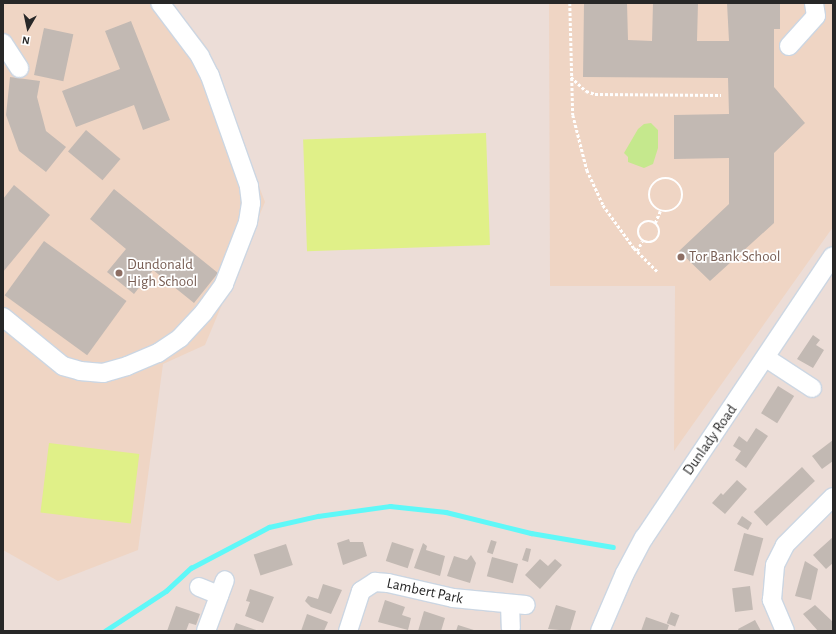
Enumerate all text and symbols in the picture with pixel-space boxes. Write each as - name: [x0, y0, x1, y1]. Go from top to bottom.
- north arrow: [8, 8, 48, 48]
- text: N: [21, 34, 31, 46]
- place label: Tor Bank School: [689, 248, 781, 266]
- marker: Tor Bank School: [676, 252, 686, 262]
- place label: Dundonald High School: [127, 255, 197, 290]
- marker: Dundonald High School: [114, 268, 124, 278]
- street label: Dunlady Road: [679, 401, 741, 479]
- street label: Lambert Park: [385, 574, 465, 608]

